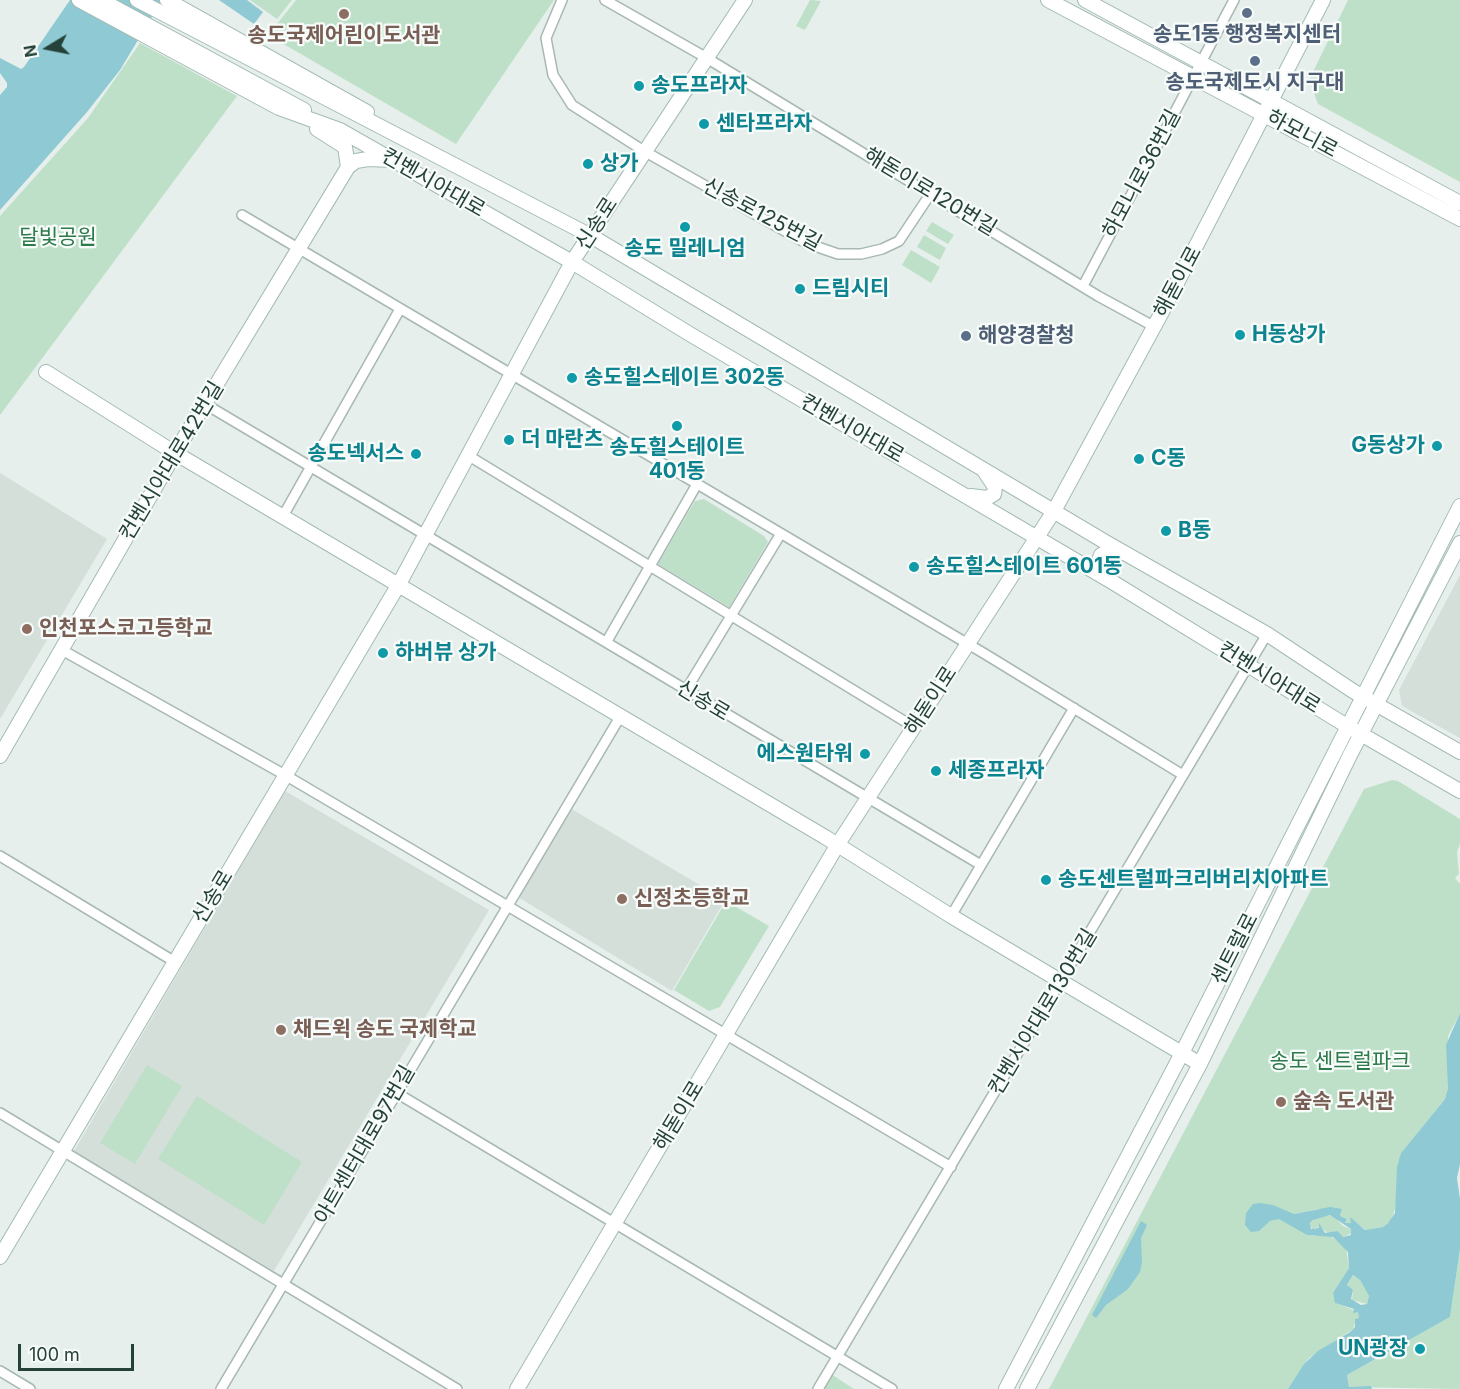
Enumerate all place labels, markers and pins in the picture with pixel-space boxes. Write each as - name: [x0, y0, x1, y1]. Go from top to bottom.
- marker: 송도1동 행정복지센터: [1240, 6, 1254, 20]
- marker: 송도국제어린이도서관: [337, 7, 351, 21]
- place label: 송도1동 행정복지센터: [1153, 22, 1341, 48]
- place label: 송도국제어린이도서관: [247, 23, 441, 49]
- marker: 송도국제도시 지구대: [1248, 54, 1262, 68]
- place label: 송도국제도시 지구대: [1166, 70, 1344, 96]
- place label: 송도프라자: [651, 73, 748, 99]
- marker: 송도프라자: [632, 79, 646, 93]
- place label: 센타프라자: [716, 111, 813, 137]
- marker: 센타프라자: [697, 117, 711, 131]
- place label: 상가: [600, 151, 639, 177]
- marker: 상가: [581, 157, 595, 171]
- marker: 송도 밀레니엄: [678, 220, 692, 234]
- place label: 송도 밀레니엄: [625, 236, 745, 262]
- place label: 드림시티: [812, 276, 889, 302]
- marker: 드림시티: [793, 282, 807, 296]
- place label: H동상가: [1252, 322, 1326, 348]
- place label: 해양경찰청: [978, 323, 1075, 349]
- marker: H동상가: [1233, 328, 1247, 342]
- marker: 해양경찰청: [959, 329, 973, 343]
- place label: 송도힐스테이트 302동: [584, 365, 784, 391]
- marker: 송도힐스테이트 302동: [565, 371, 579, 385]
- marker: 송도힐스테이트 401동: [670, 419, 684, 433]
- place label: 더 마란츠: [521, 427, 603, 453]
- marker: 더 마란츠: [502, 433, 516, 447]
- place label: G동상가: [1351, 433, 1425, 459]
- place label: 송도힐스테이트 401동: [609, 435, 745, 485]
- marker: G동상가: [1430, 439, 1444, 453]
- place label: 송도넥서스: [307, 441, 404, 467]
- place label: C동: [1151, 446, 1186, 472]
- marker: 송도넥서스: [409, 447, 423, 461]
- marker: C동: [1132, 452, 1146, 466]
- place label: B동: [1178, 518, 1211, 544]
- marker: B동: [1159, 524, 1173, 538]
- place label: 송도힐스테이트 601동: [926, 554, 1122, 580]
- marker: 송도힐스테이트 601동: [907, 560, 921, 574]
- place label: 인천포스코고등학교: [39, 616, 213, 642]
- marker: 인천포스코고등학교: [20, 622, 34, 636]
- place label: 하버뷰 상가: [395, 640, 497, 666]
- marker: 하버뷰 상가: [376, 646, 390, 660]
- place label: 에스원타워: [756, 741, 853, 767]
- marker: 에스원타워: [858, 747, 872, 761]
- place label: 세종프라자: [948, 758, 1045, 784]
- marker: 세종프라자: [929, 764, 943, 778]
- place label: 송도센트럴파크리버리치아파트: [1058, 867, 1328, 893]
- marker: 송도센트럴파크리버리치아파트: [1039, 873, 1053, 887]
- place label: 신정초등학교: [634, 886, 750, 912]
- marker: 신정초등학교: [615, 892, 629, 906]
- place label: 채드윅 송도 국제학교: [293, 1017, 477, 1043]
- marker: 채드윅 송도 국제학교: [274, 1023, 288, 1037]
- place label: 숲속 도서관: [1293, 1089, 1395, 1115]
- marker: 숲속 도서관: [1274, 1095, 1288, 1109]
- place label: UN광장: [1338, 1336, 1408, 1362]
- marker: UN광장: [1413, 1342, 1427, 1356]

